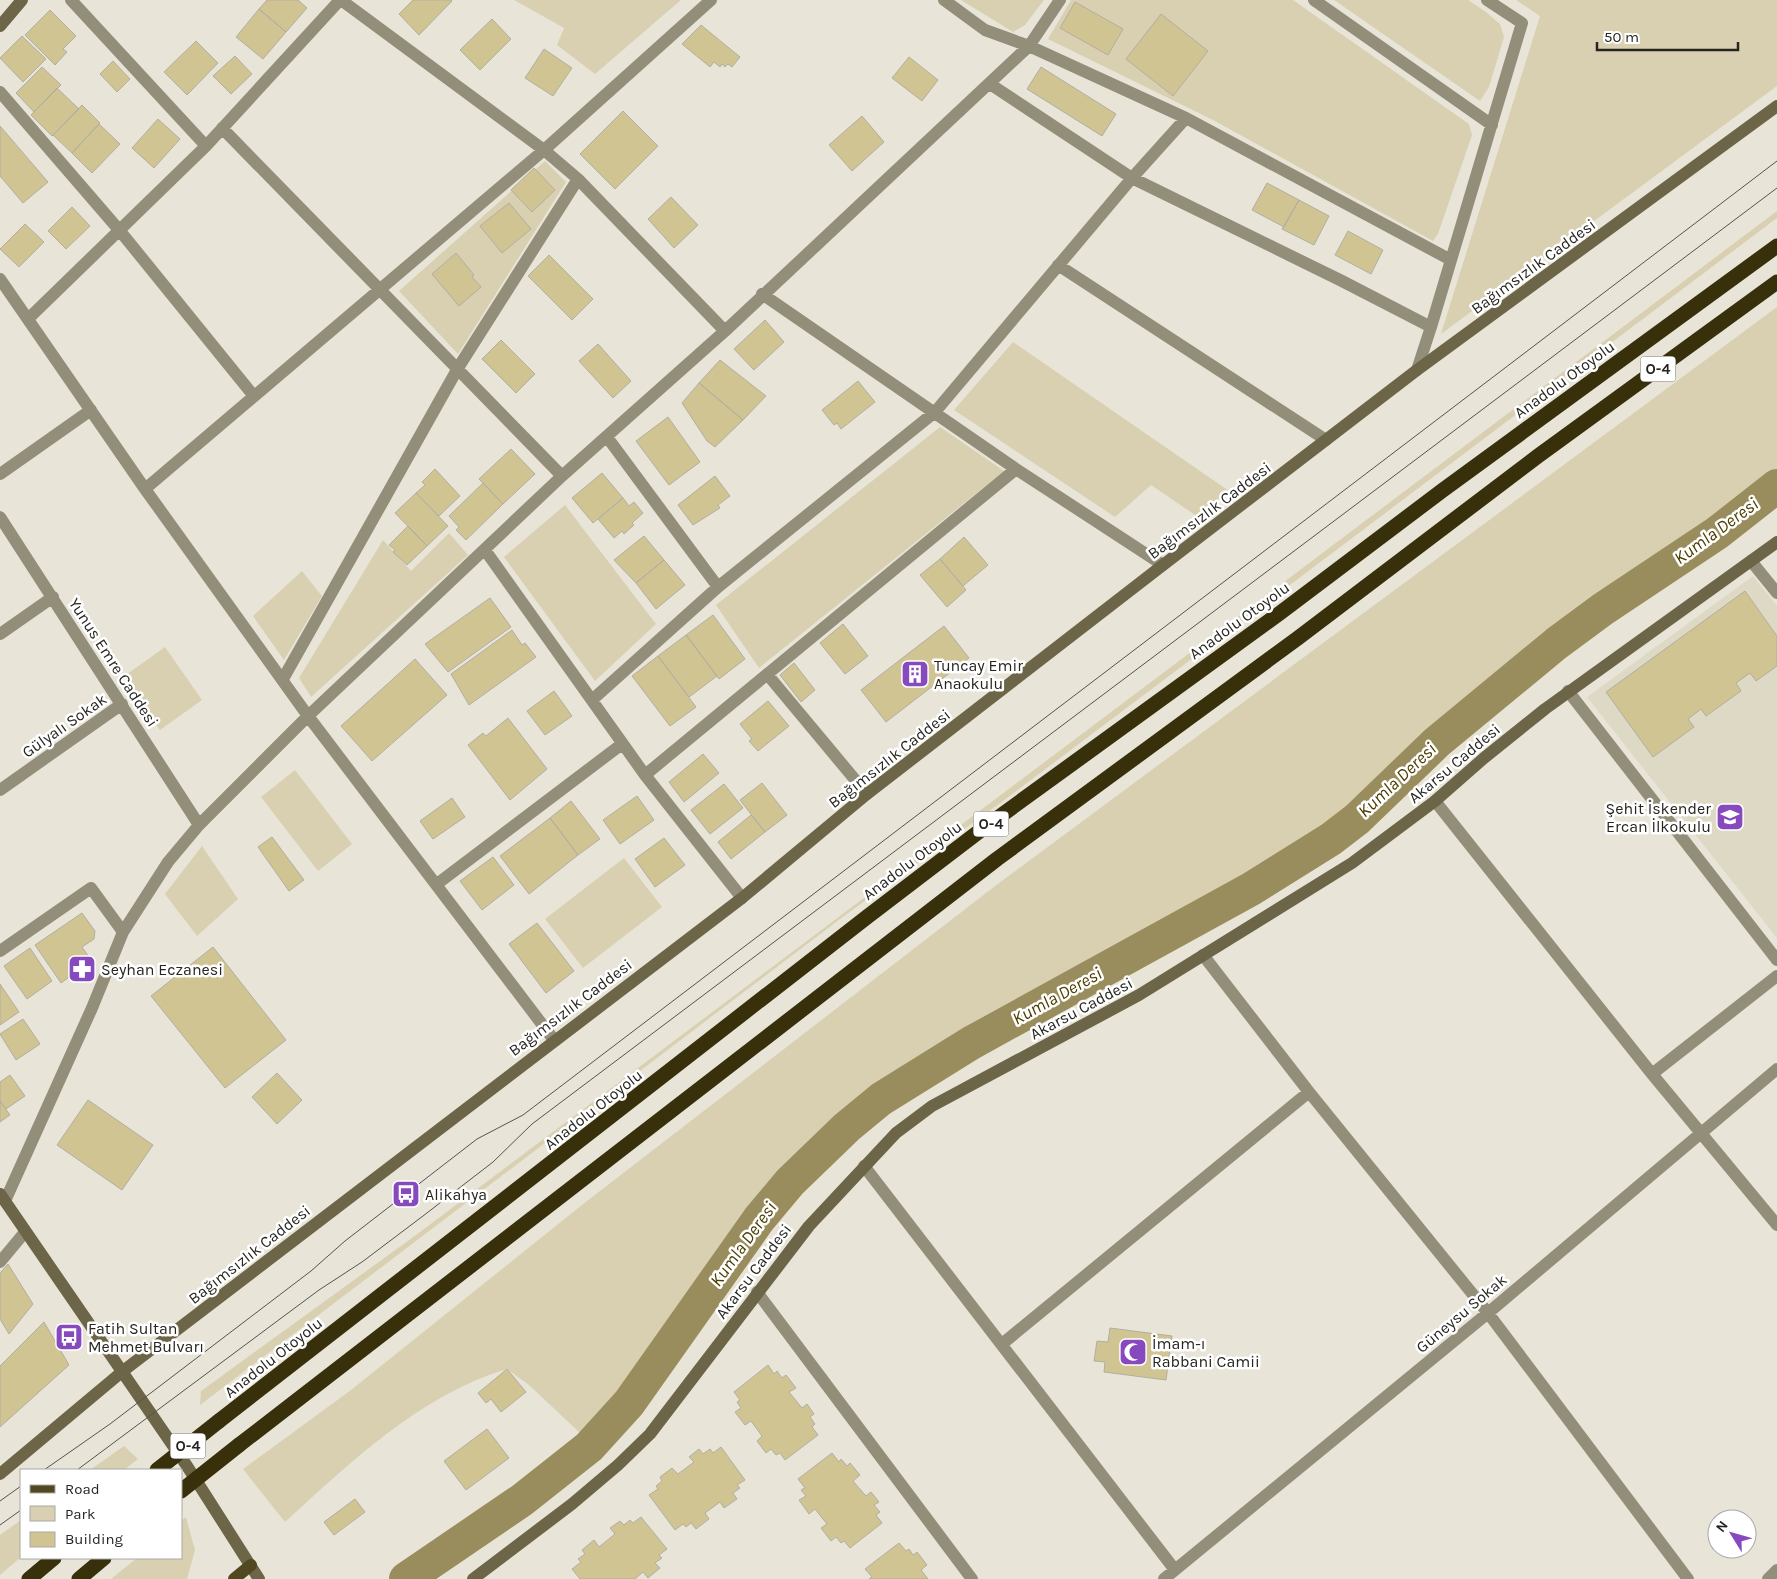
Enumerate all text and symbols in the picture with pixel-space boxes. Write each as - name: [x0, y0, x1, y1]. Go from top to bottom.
- scale bar: [1597, 20, 1738, 52]
- text: 50 m: [1604, 28, 1639, 46]
- street label: Bağımsızlık Caddesi: [1467, 215, 1599, 318]
- street label: Anadolu Otoyolu: [1510, 337, 1618, 422]
- road number: O-4: [1640, 356, 1676, 382]
- street label: Bağımsızlık Caddesi: [1144, 458, 1275, 563]
- water label: Kumla Deresi: [1669, 493, 1763, 569]
- street label: Anadolu Otoyolu: [1185, 578, 1293, 663]
- street label: Yunus Emre Caddesi: [65, 594, 162, 730]
- place label: Tuncay Emir Anaokulu: [934, 656, 1023, 693]
- building icon: Tuncay Emir Anaokulu: [900, 659, 930, 689]
- street label: Gülyalı Sokak: [18, 689, 110, 762]
- street label: Bağımsızlık Caddesi: [825, 705, 954, 812]
- street label: Akarsu Caddesi: [1405, 720, 1504, 807]
- water label: Kumla Deresi: [1353, 738, 1441, 822]
- place label: Şehit İskender Ercan İlkokulu: [1606, 799, 1711, 836]
- school or university icon: Şehit İskender Ercan İlkokulu: [1715, 802, 1745, 832]
- road number: O-4: [974, 812, 1008, 836]
- street label: Anadolu Otoyolu: [859, 817, 966, 904]
- pharmacy icon: Seyhan Eczanesi: [67, 954, 97, 984]
- street label: Bağımsızlık Caddesi: [505, 955, 636, 1060]
- place label: Seyhan Eczanesi: [101, 960, 223, 979]
- water label: Kumla Deresi: [1008, 962, 1106, 1030]
- street label: Akarsu Caddesi: [1027, 973, 1136, 1044]
- street label: Anadolu Otoyolu: [540, 1065, 646, 1154]
- bus stop icon: Alikahya: [391, 1179, 421, 1209]
- place label: Alikahya: [425, 1185, 487, 1204]
- water label: Kumla Deresi: [705, 1197, 781, 1291]
- street label: Bağımsızlık Caddesi: [185, 1201, 314, 1308]
- street label: Akarsu Caddesi: [712, 1220, 795, 1322]
- street label: Güneysu Sokak: [1412, 1270, 1511, 1357]
- street label: Anadolu Otoyolu: [220, 1313, 326, 1402]
- place label: Fatih Sultan Mehmet Bulvarı: [88, 1319, 204, 1356]
- bus stop icon: Fatih Sultan Mehmet Bulvarı: [54, 1322, 84, 1352]
- place label: İmam-ı Rabbani Camii: [1152, 1334, 1260, 1371]
- mosque icon: İmam-ı Rabbani Camii: [1118, 1337, 1148, 1367]
- road number: O-4: [170, 1434, 206, 1458]
- legend: [20, 1469, 182, 1559]
- text: Road: [65, 1480, 100, 1498]
- text: Park: [65, 1505, 95, 1523]
- north arrow: [1707, 1509, 1757, 1559]
- text: N: [1712, 1517, 1732, 1536]
- text: Building: [65, 1530, 123, 1548]

